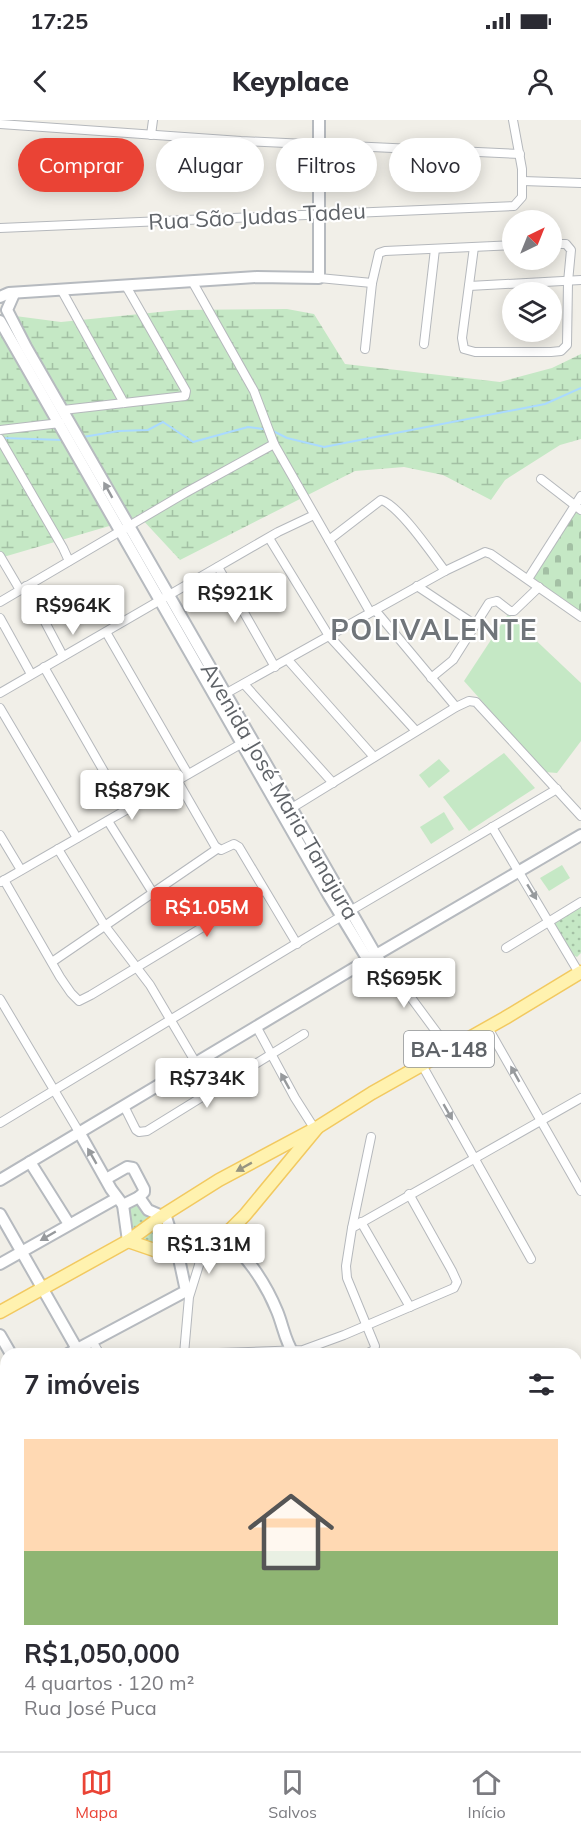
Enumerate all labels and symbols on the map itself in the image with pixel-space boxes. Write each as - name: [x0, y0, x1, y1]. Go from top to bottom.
- street label: Rua São Judas Tadeu: [148, 196, 366, 236]
- north arrow: [502, 210, 562, 270]
- one-way arrow: [103, 481, 113, 498]
- pin: R$921K: [186, 573, 284, 624]
- pin: R$964K: [24, 585, 122, 636]
- district label: POLIVALENTE: [330, 612, 538, 647]
- street label: Avenida José Maria Tanajura: [195, 658, 365, 924]
- pin: R$879K: [83, 770, 181, 821]
- one-way arrow: [526, 884, 537, 900]
- pin: R$1.05M: [152, 887, 262, 938]
- pin: R$695K: [355, 958, 453, 1009]
- road number: BA-148: [404, 1031, 494, 1067]
- pin: R$734K: [158, 1058, 256, 1109]
- one-way arrow: [510, 1065, 520, 1082]
- one-way arrow: [280, 1072, 290, 1089]
- one-way arrow: [443, 1103, 453, 1120]
- one-way arrow: [87, 1147, 97, 1164]
- one-way arrow: [235, 1162, 252, 1172]
- pin: R$1.31M: [154, 1224, 264, 1275]
- one-way arrow: [40, 1231, 56, 1242]

